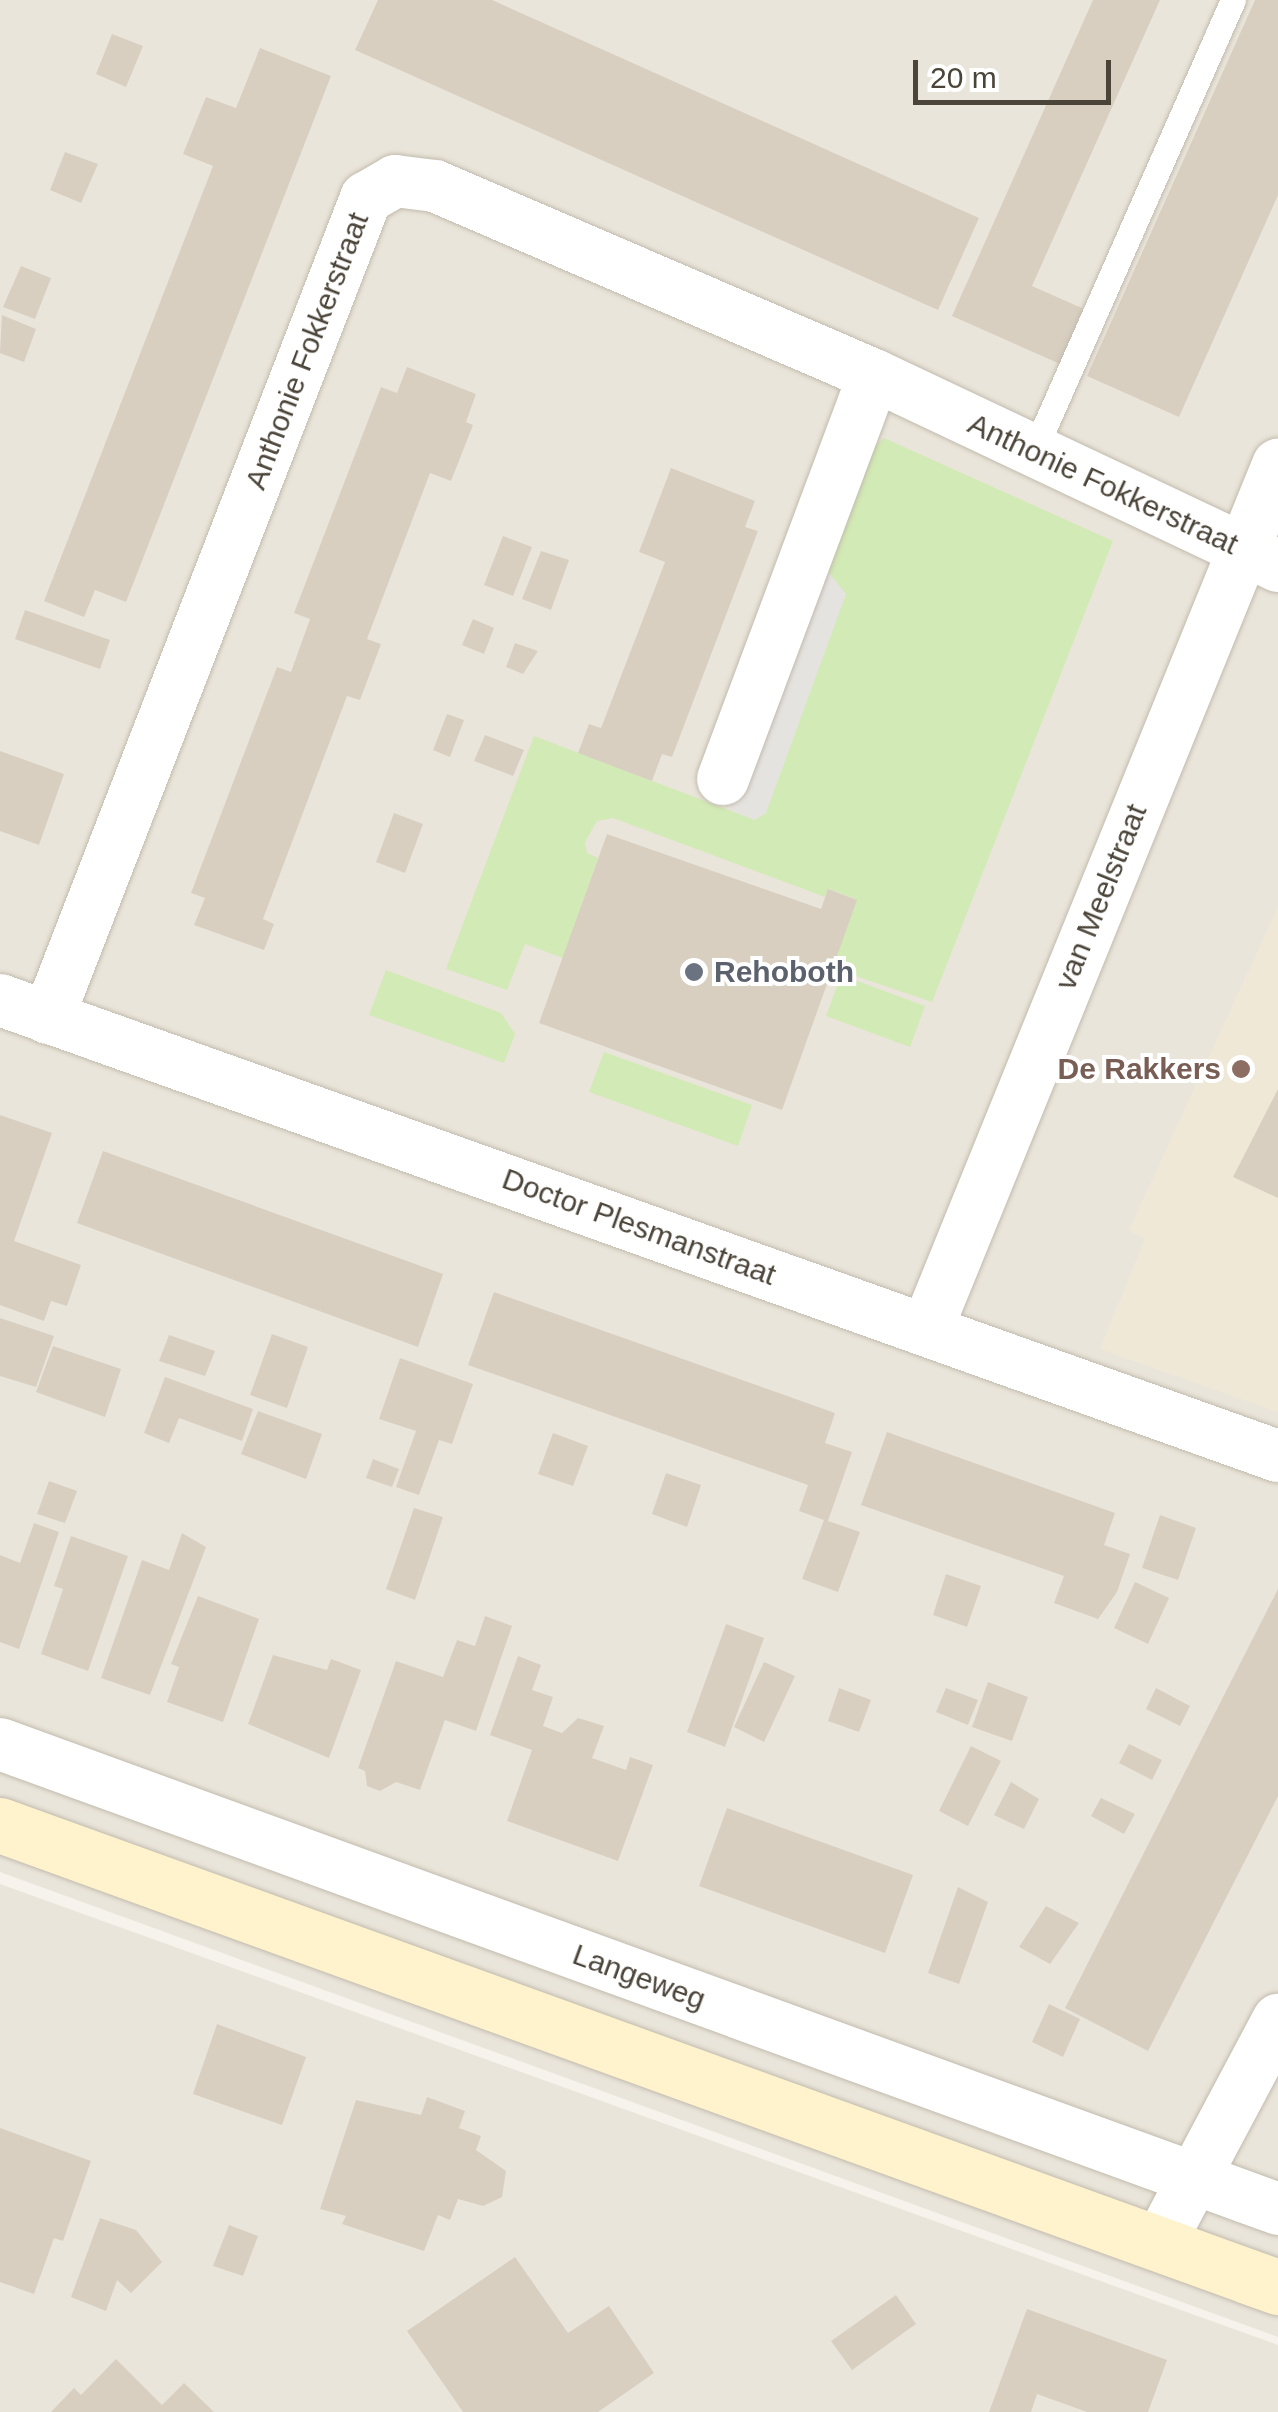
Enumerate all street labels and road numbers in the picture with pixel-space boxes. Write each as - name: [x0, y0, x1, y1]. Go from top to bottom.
- street label: Anthonie Fokkerstraat: [238, 208, 376, 494]
- street label: Anthonie Fokkerstraat: [962, 406, 1244, 562]
- street label: van Meelstraat: [1047, 799, 1155, 995]
- street label: Doctor Plesmanstraat: [497, 1161, 781, 1293]
- street label: Langeweg: [568, 1936, 710, 2018]

